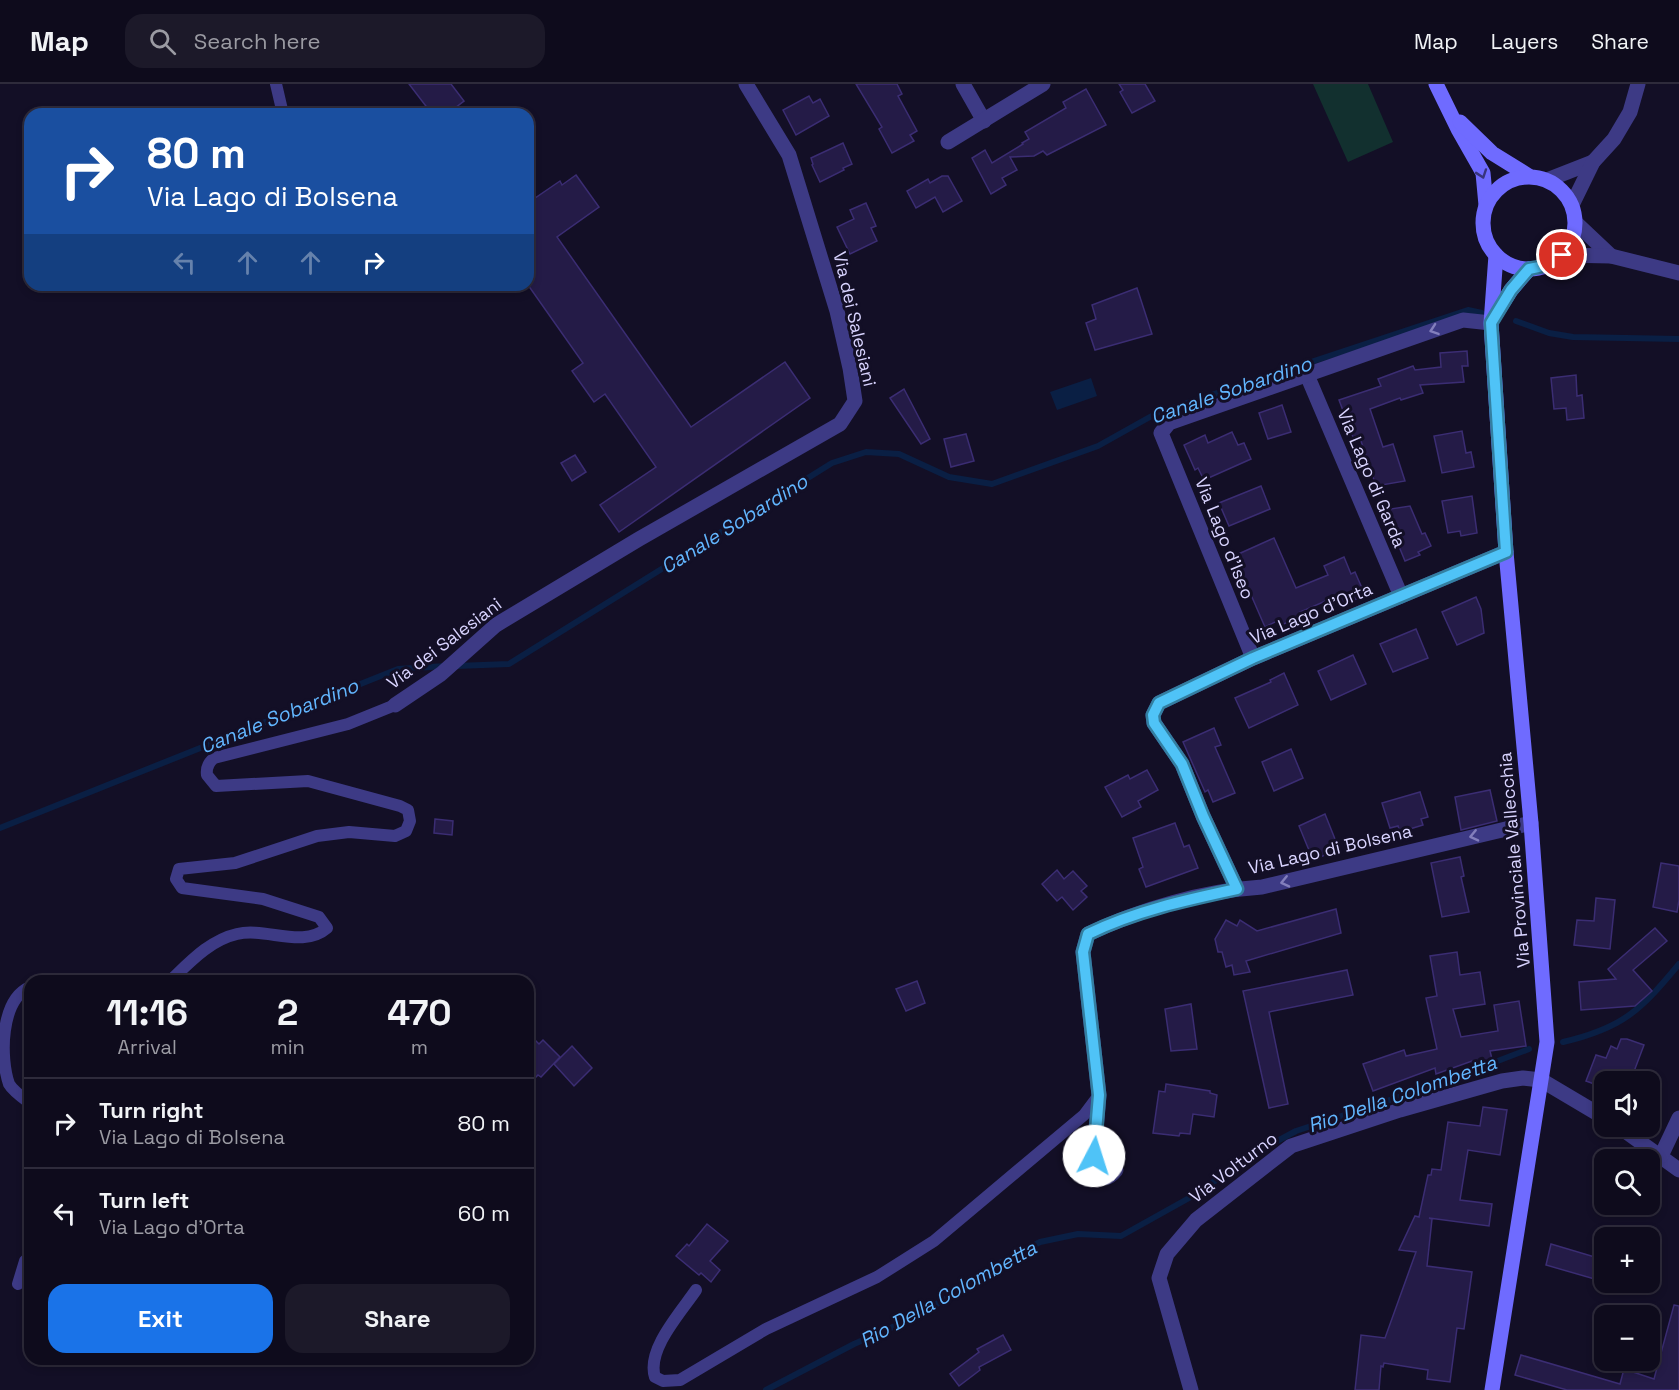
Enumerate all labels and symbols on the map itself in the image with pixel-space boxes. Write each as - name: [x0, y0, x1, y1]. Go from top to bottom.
- one-way arrow: [1474, 168, 1487, 179]
- pin: [1536, 229, 1587, 280]
- street label: Via dei Salesiani: [828, 249, 882, 389]
- one-way arrow: [1429, 322, 1440, 335]
- water label: Canale Sobardino: [1147, 350, 1316, 430]
- street label: Via Lago di Garda: [1332, 405, 1412, 551]
- water label: Canale Sobardino: [656, 468, 813, 580]
- street label: Via Lago d'Iseo: [1190, 474, 1260, 602]
- street label: Via Lago d'Orta: [1246, 577, 1376, 649]
- street label: Via dei Salesiani: [382, 592, 506, 694]
- water label: Canale Sobardino: [196, 672, 363, 760]
- street label: Via Provinciale Vallecchia: [1493, 751, 1535, 969]
- street label: Via Lago di Bolsena: [1246, 819, 1414, 879]
- one-way arrow: [1470, 829, 1480, 842]
- one-way arrow: [1280, 875, 1290, 888]
- water label: Rio Della Colombetta: [1304, 1049, 1500, 1139]
- position arrow: [1062, 1124, 1126, 1188]
- street label: Via Volturno: [1184, 1126, 1282, 1208]
- water label: Rio Della Colombetta: [855, 1234, 1041, 1353]

